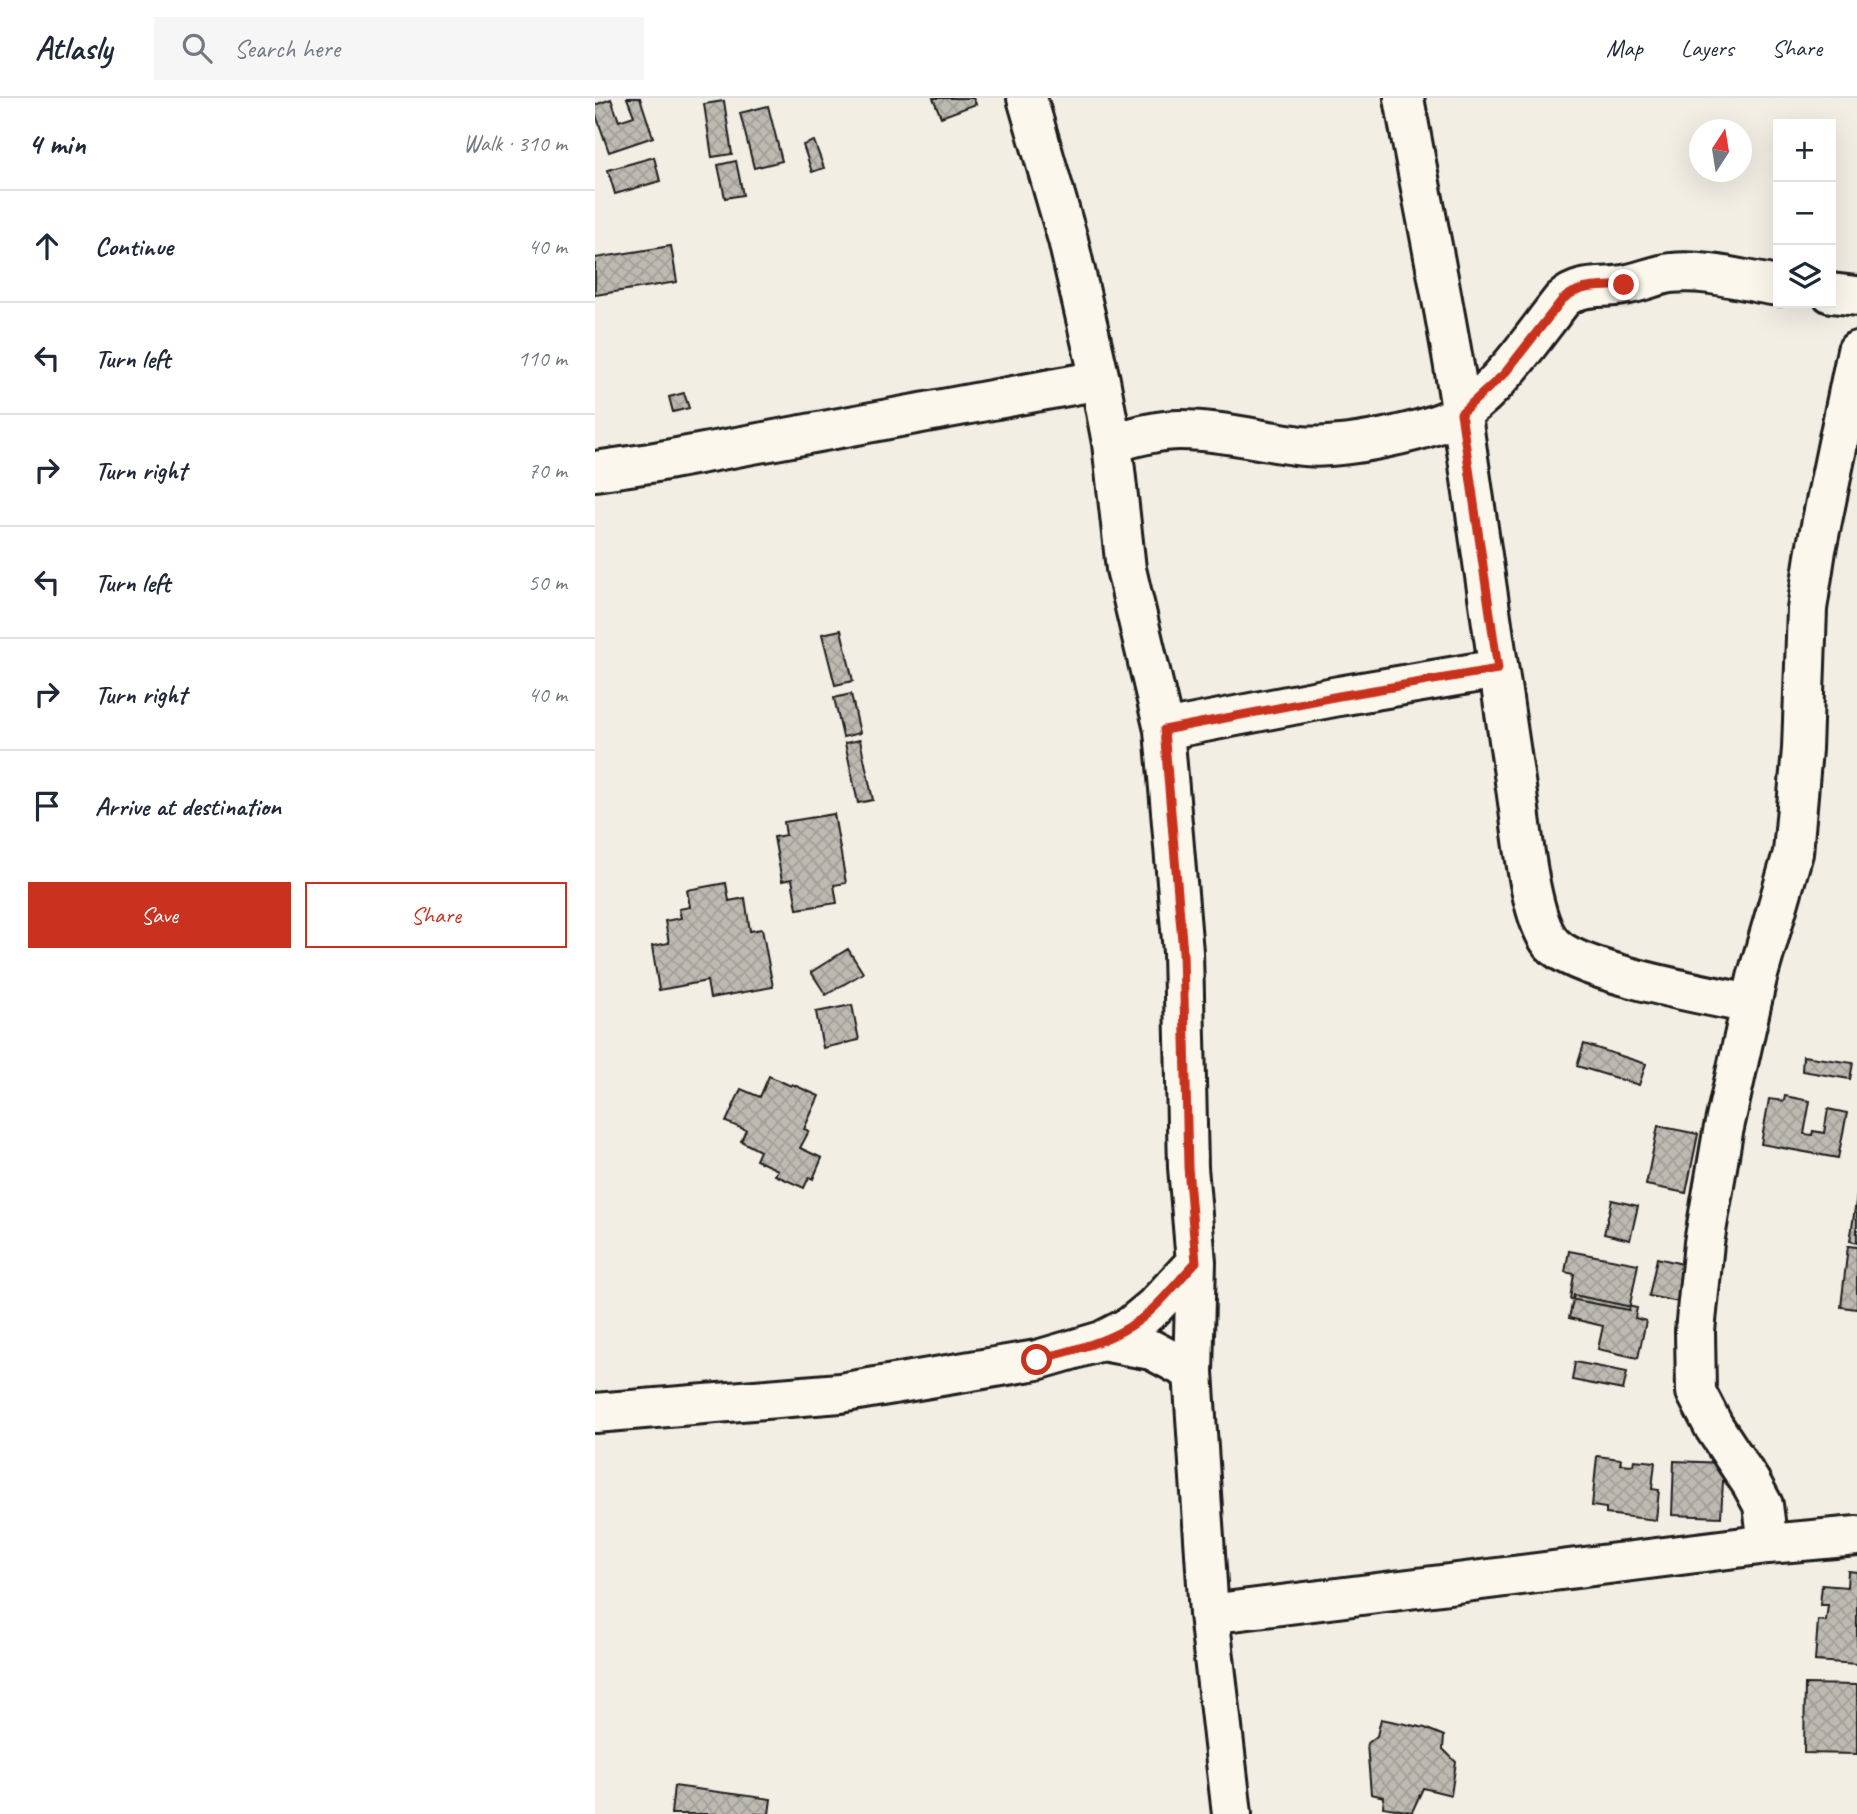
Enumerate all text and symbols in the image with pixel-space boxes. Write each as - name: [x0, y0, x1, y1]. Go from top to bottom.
- search box: [154, 17, 644, 80]
- text: Atlasly: [35, 27, 112, 69]
- icon: search: [178, 29, 216, 67]
- text: Search here: [234, 32, 340, 65]
- text: Map: [1606, 33, 1643, 63]
- text: Layers: [1681, 33, 1734, 63]
- text: Share: [1772, 33, 1822, 63]
- north arrow: [1689, 119, 1752, 182]
- map controls: [1773, 119, 1836, 308]
- button: +: [1773, 119, 1836, 182]
- text: 4 min: [28, 125, 85, 163]
- text: Walk · 310 m: [463, 129, 567, 158]
- button: −: [1773, 182, 1836, 245]
- icon: ahead: [28, 227, 66, 265]
- text: Continue: [95, 230, 173, 263]
- text: 40 m: [528, 232, 567, 261]
- button: layers: [1773, 245, 1836, 308]
- route end: [1608, 269, 1639, 300]
- icon: left: [28, 339, 66, 377]
- text: Turn left: [95, 342, 170, 375]
- text: 110 m: [518, 344, 567, 373]
- icon: right: [28, 451, 66, 489]
- text: Turn right: [95, 454, 186, 487]
- text: 70 m: [528, 456, 567, 485]
- icon: left: [28, 563, 66, 601]
- text: Turn left: [95, 566, 170, 599]
- text: 50 m: [528, 568, 567, 597]
- icon: right: [28, 675, 66, 713]
- text: Turn right: [95, 678, 186, 711]
- text: 40 m: [528, 680, 567, 709]
- icon: arrive: [28, 787, 66, 825]
- text: Arrive at destination: [95, 790, 281, 823]
- button: Save: [28, 882, 291, 948]
- button: Share: [305, 882, 567, 948]
- route start: [1021, 1344, 1052, 1375]

